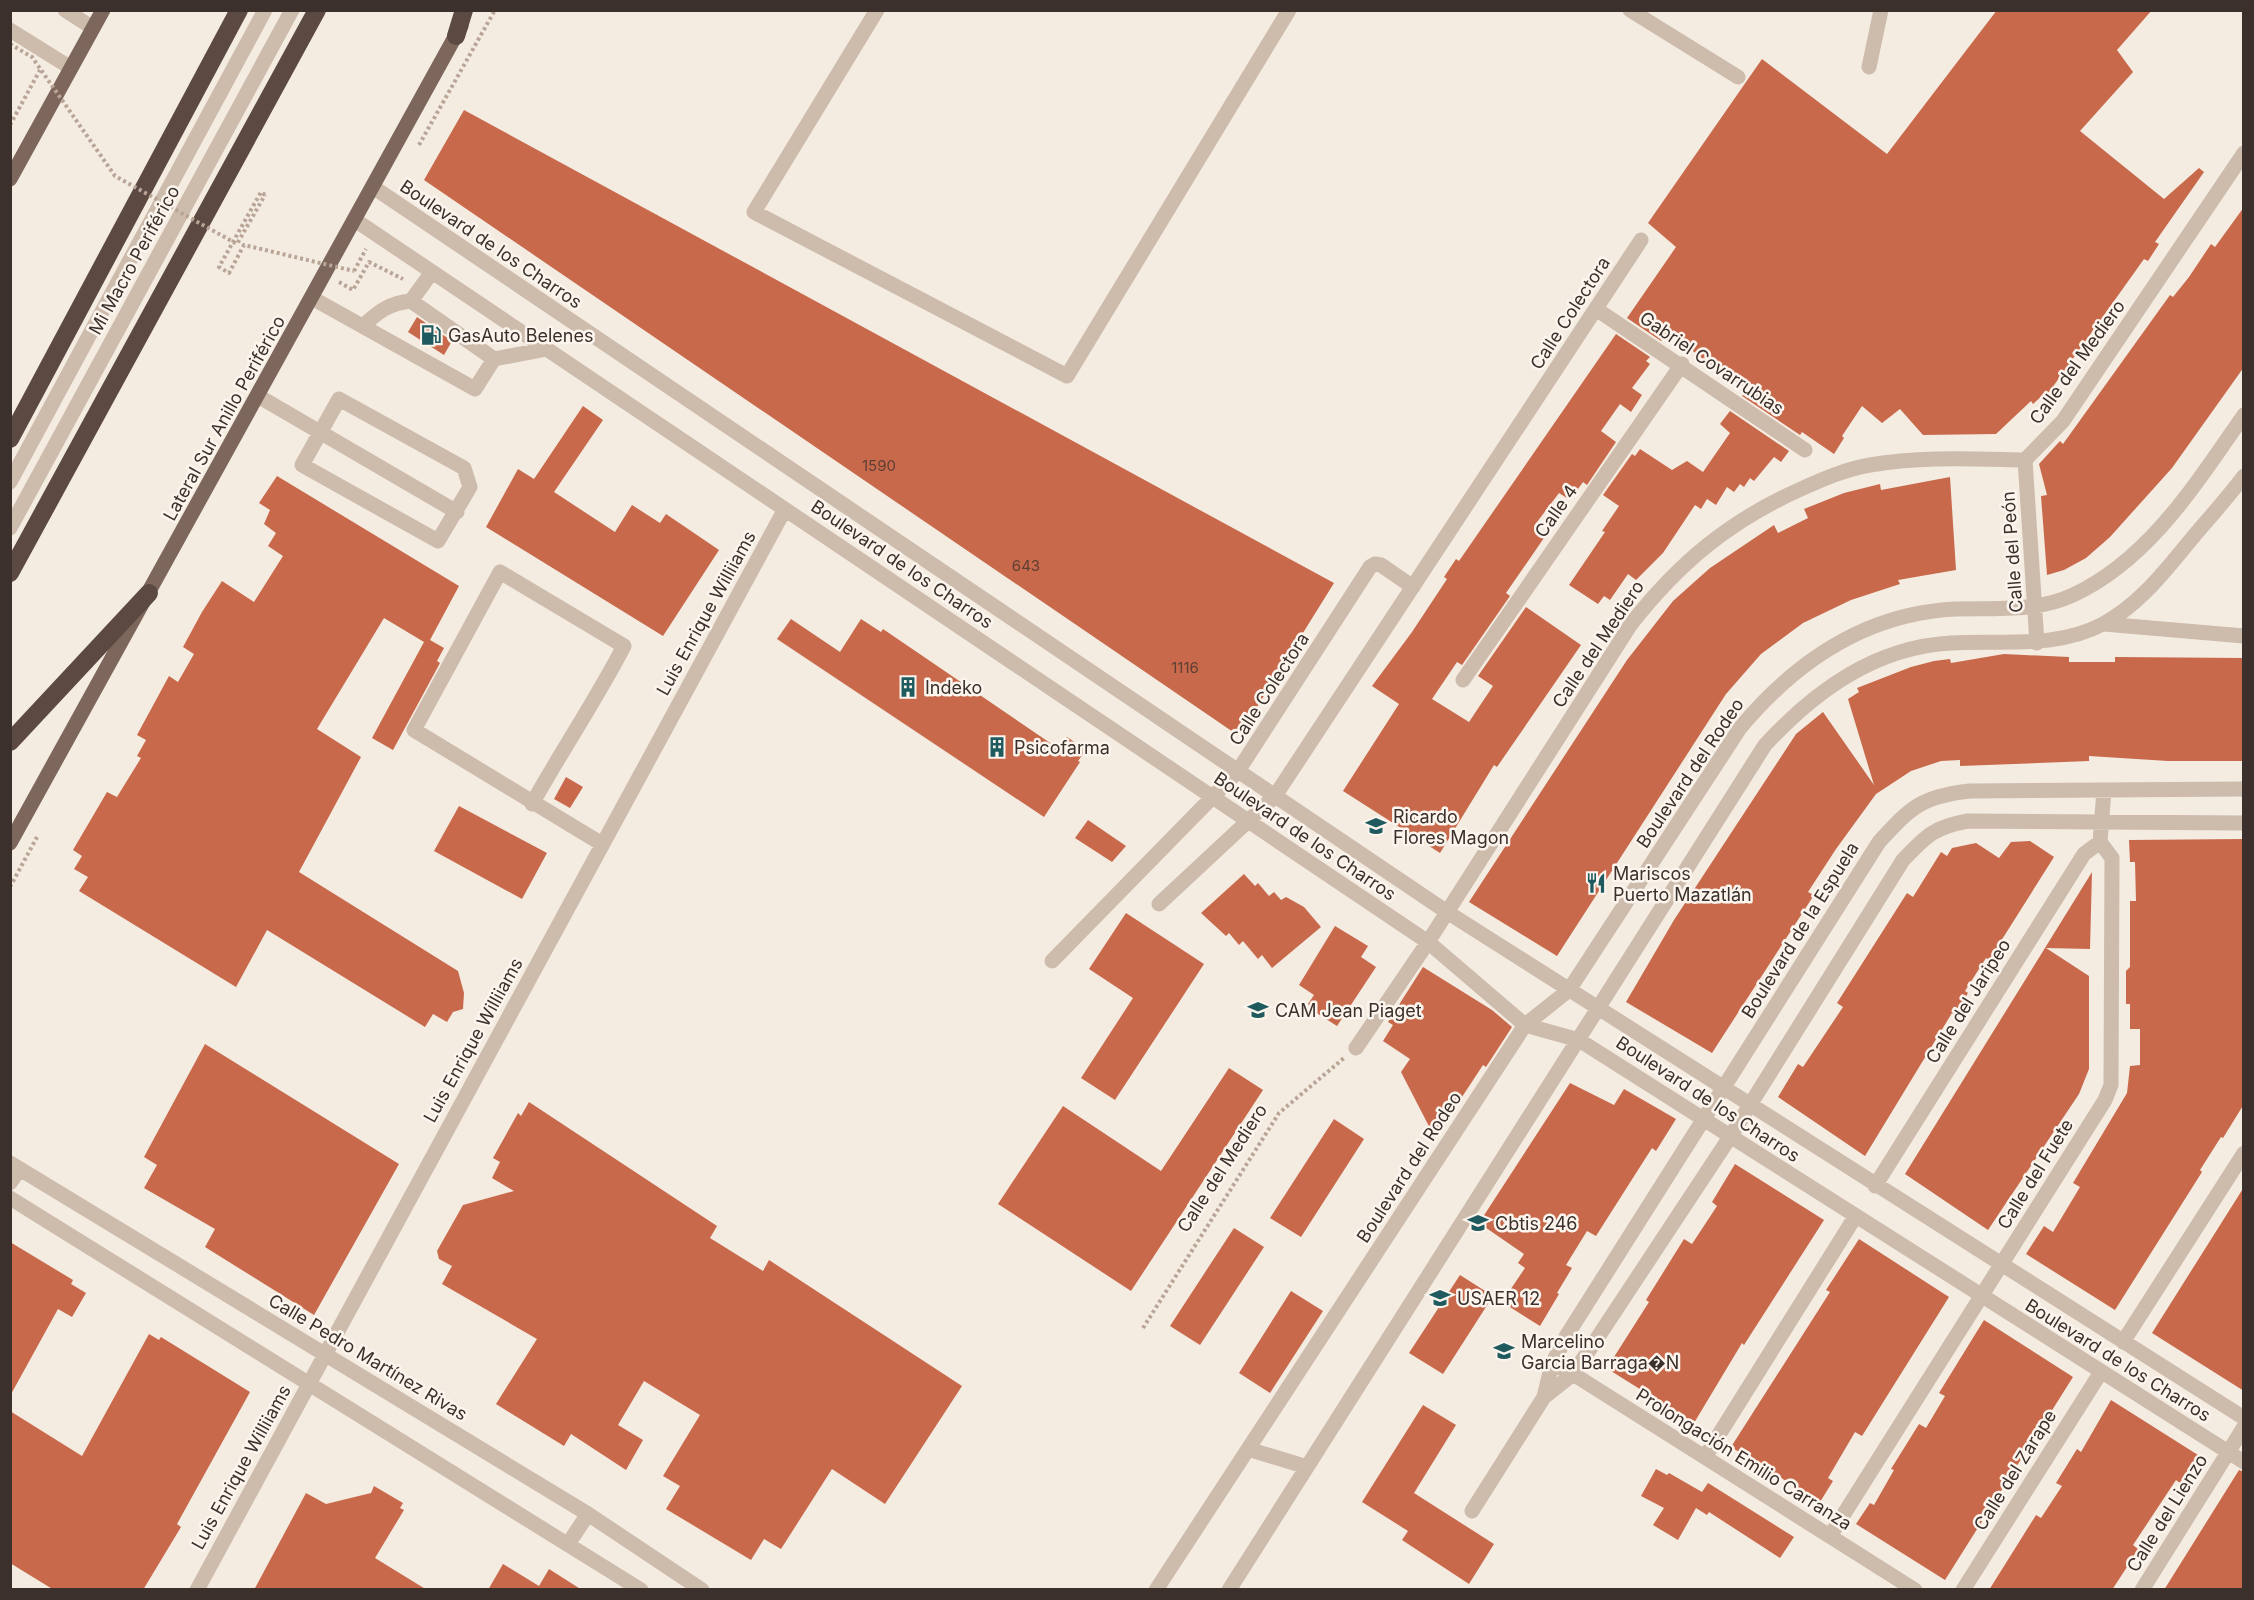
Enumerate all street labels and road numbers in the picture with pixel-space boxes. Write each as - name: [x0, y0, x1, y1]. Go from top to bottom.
- street label: Boulevard de los Charros: [396, 175, 586, 313]
- street label: Mi Macro Periférico: [84, 182, 184, 338]
- street label: Calle Colectora: [1526, 253, 1614, 373]
- street label: Calle del Mediero: [2025, 296, 2129, 428]
- street label: Gabriel Covarrubias: [1636, 307, 1788, 419]
- street label: Lateral Sur Anillo Periférico: [159, 312, 289, 524]
- street label: Calle 4: [1530, 481, 1582, 541]
- street label: Calle del Peón: [1997, 491, 2027, 613]
- street label: Boulevard de los Charros: [807, 495, 997, 633]
- street label: Luis Enrique Williiams: [652, 527, 760, 699]
- street label: Calle del Mediero: [1548, 577, 1648, 711]
- street label: Calle Colectora: [1225, 629, 1313, 749]
- street label: Boulevard del Rodeo: [1632, 694, 1748, 852]
- street label: Boulevard de los Charros: [1210, 767, 1400, 905]
- street label: Boulevard de la Espuela: [1737, 838, 1863, 1022]
- street label: Calle del Jaripeo: [1921, 935, 2015, 1067]
- street label: Luis Enrique Williiams: [419, 954, 527, 1126]
- street label: Boulevard de los Charros: [1612, 1032, 1804, 1166]
- street label: Boulevard del Rodeo: [1352, 1088, 1466, 1246]
- street label: Calle del Mediero: [1173, 1100, 1271, 1236]
- street label: Calle del Fuete: [1993, 1115, 2077, 1233]
- street label: Calle Pedro Martínez Rivas: [265, 1289, 471, 1425]
- street label: Boulevard de los Charros: [2022, 1294, 2214, 1426]
- street label: Luis Enrique Williiams: [187, 1381, 295, 1553]
- street label: Prolongación Emilio Carranza: [1632, 1384, 1856, 1534]
- street label: Calle del Zarape: [1969, 1406, 2061, 1534]
- street label: Calle del Lienzo: [2122, 1450, 2212, 1576]

